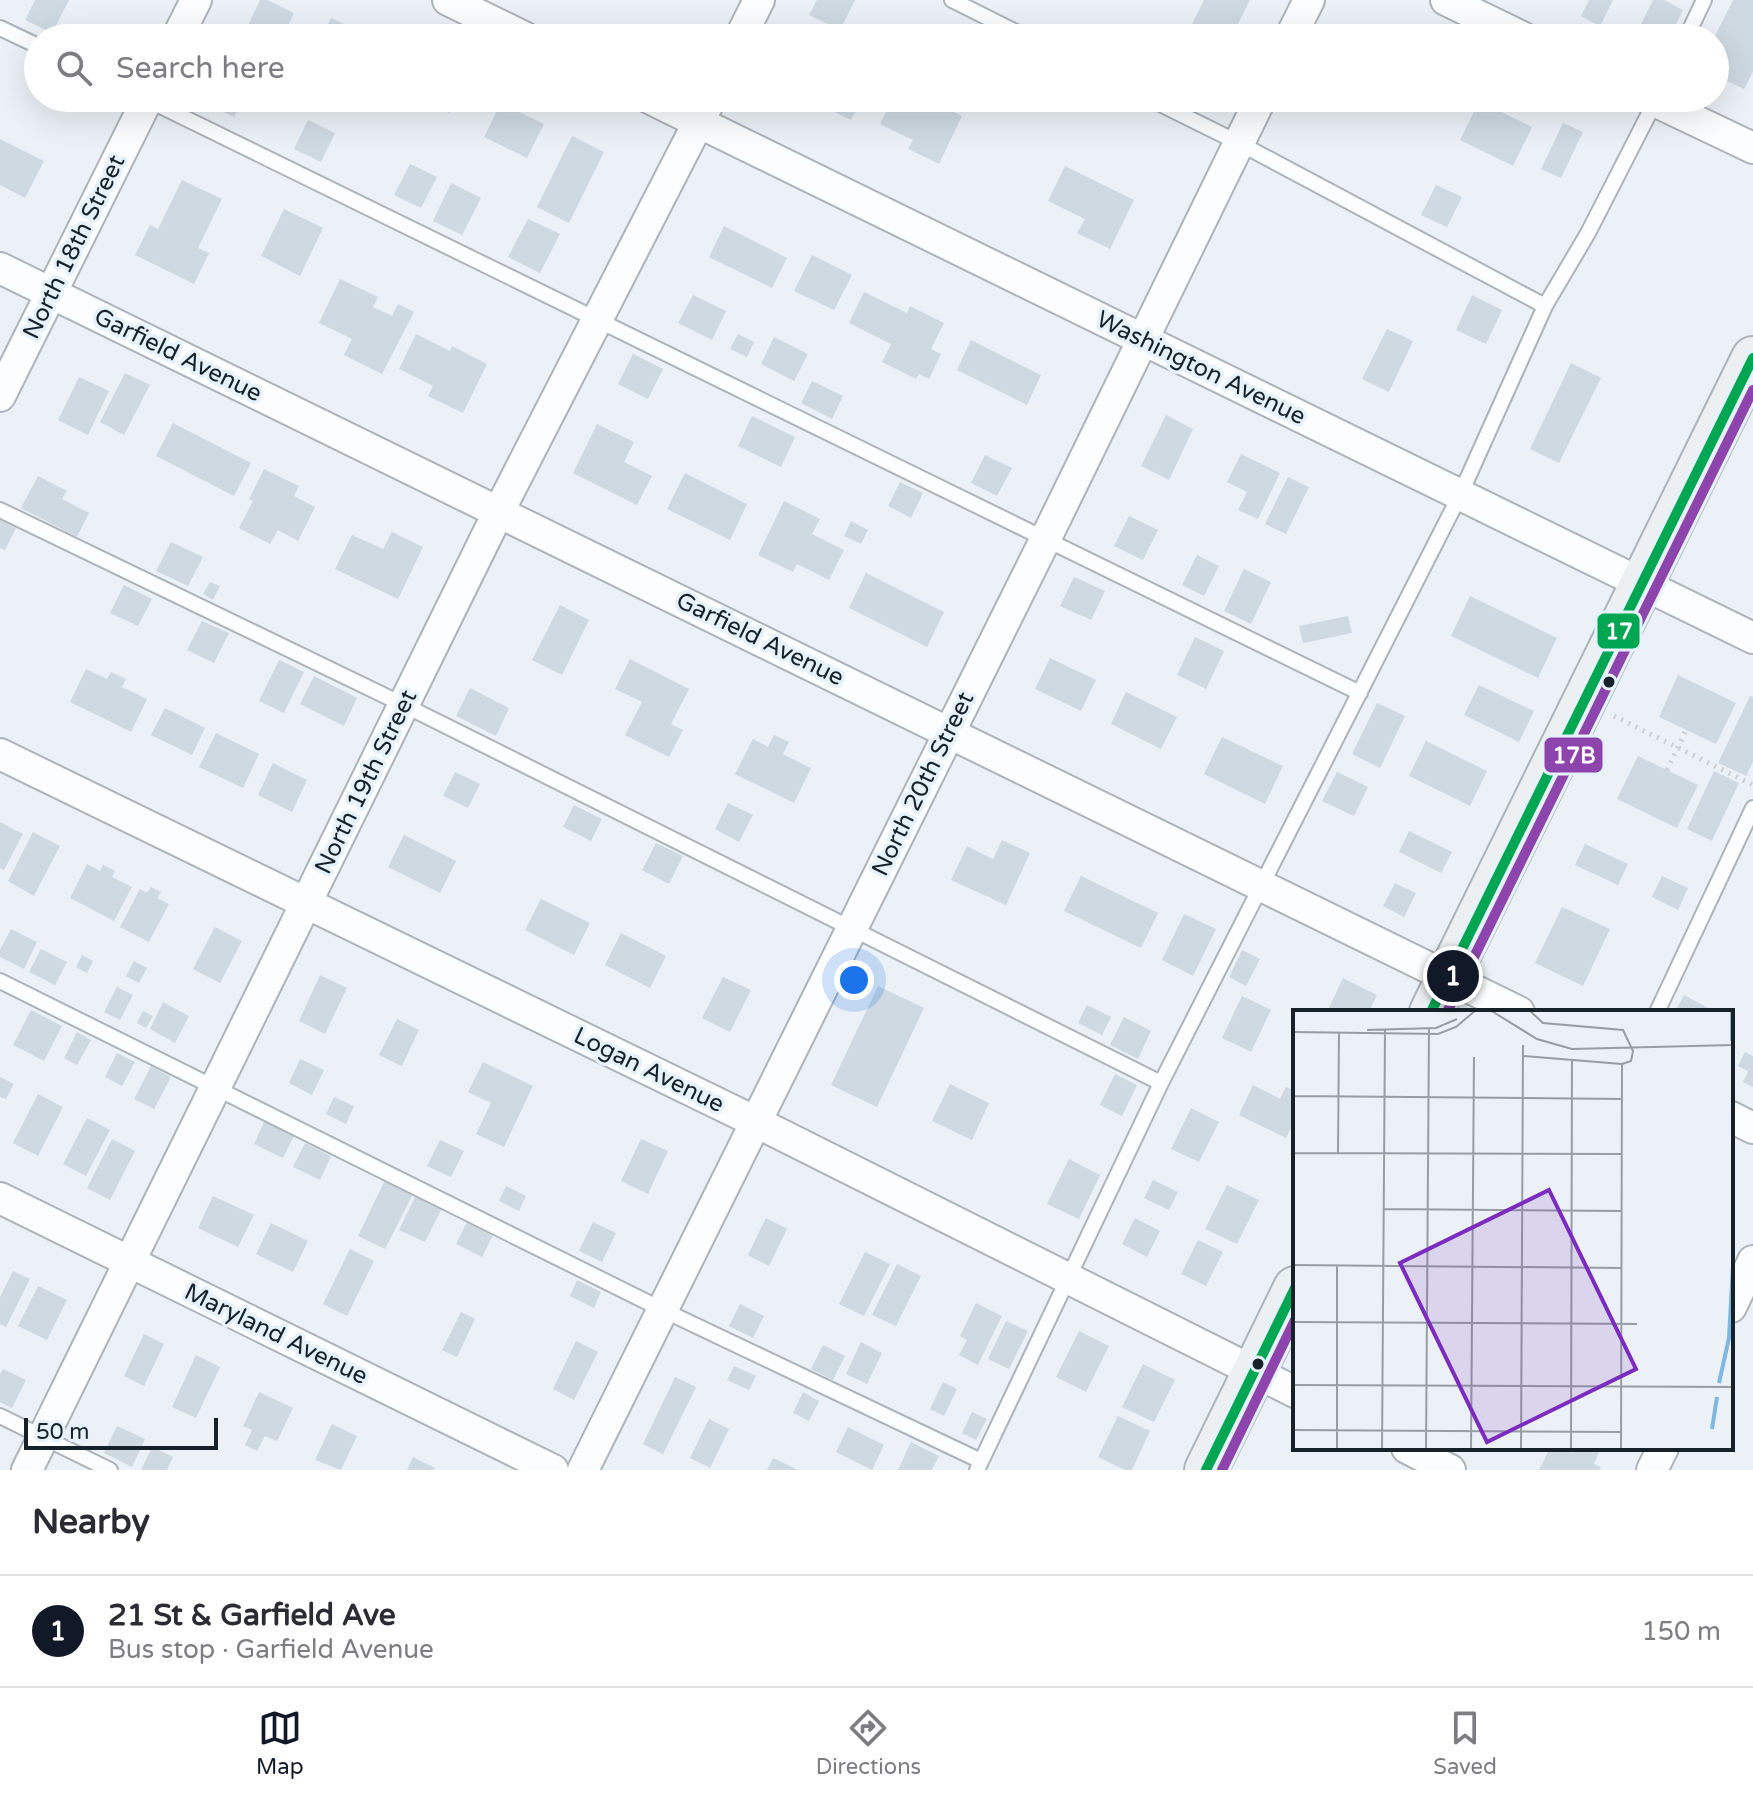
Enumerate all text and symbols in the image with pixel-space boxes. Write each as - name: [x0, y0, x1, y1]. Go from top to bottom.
- search box: [24, 24, 1729, 112]
- icon: search: [52, 46, 96, 90]
- text: Search here: [116, 50, 285, 87]
- street label: North 18th Street: [17, 150, 131, 344]
- street label: Garfield Avenue: [89, 302, 267, 408]
- street label: Washington Avenue: [1092, 305, 1310, 431]
- street label: Garfield Avenue: [671, 586, 849, 692]
- line badge: 17: [1596, 612, 1641, 650]
- text: 17: [1605, 619, 1633, 645]
- unlabelled marker: [1601, 674, 1617, 690]
- street label: North 19th Street: [309, 685, 423, 879]
- street label: North 20th Street: [866, 687, 980, 881]
- line badge: 17B: [1543, 736, 1604, 774]
- text: 17B: [1553, 743, 1595, 769]
- pin: 1: [1427, 946, 1479, 1006]
- your location: [834, 960, 874, 1000]
- inset map: [1293, 1010, 1733, 1450]
- street label: Logan Avenue: [569, 1021, 729, 1119]
- street label: Maryland Avenue: [180, 1277, 372, 1391]
- unlabelled marker: [1250, 1356, 1266, 1372]
- scale bar: [24, 1414, 218, 1450]
- text: 50 m: [36, 1419, 90, 1445]
- text: Nearby: [32, 1502, 150, 1543]
- text: 21 St & Garfield Ave: [108, 1597, 396, 1634]
- text: 1: [50, 1616, 66, 1647]
- text: 150 m: [1641, 1616, 1721, 1647]
- text: Bus stop · Garfield Avenue: [108, 1634, 434, 1665]
- tab: Map: [256, 1706, 304, 1780]
- tab: Directions: [816, 1706, 921, 1780]
- tab: Saved: [1433, 1706, 1497, 1780]

